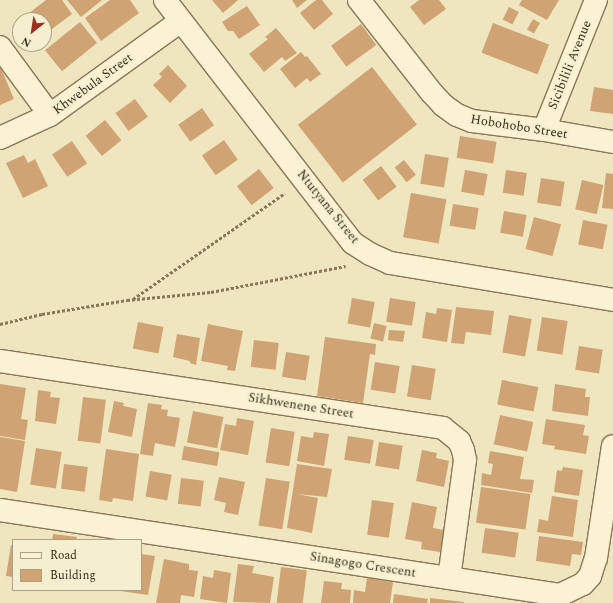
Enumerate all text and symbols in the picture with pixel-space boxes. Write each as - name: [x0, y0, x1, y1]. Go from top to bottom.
- north arrow: [12, 12, 52, 52]
- street label: Sicibilili Avenue: [545, 18, 595, 112]
- text: N: [18, 32, 34, 52]
- street label: Khwebula Street: [50, 50, 136, 118]
- street label: Hobohobo Street: [469, 112, 569, 142]
- street label: Ntutyana Street: [293, 167, 363, 247]
- street label: Sikhwenene Street: [247, 390, 355, 422]
- legend: [12, 539, 142, 591]
- text: Road: [50, 546, 77, 565]
- street label: Sinagogo Crescent: [309, 549, 417, 581]
- text: Building: [50, 566, 96, 585]

